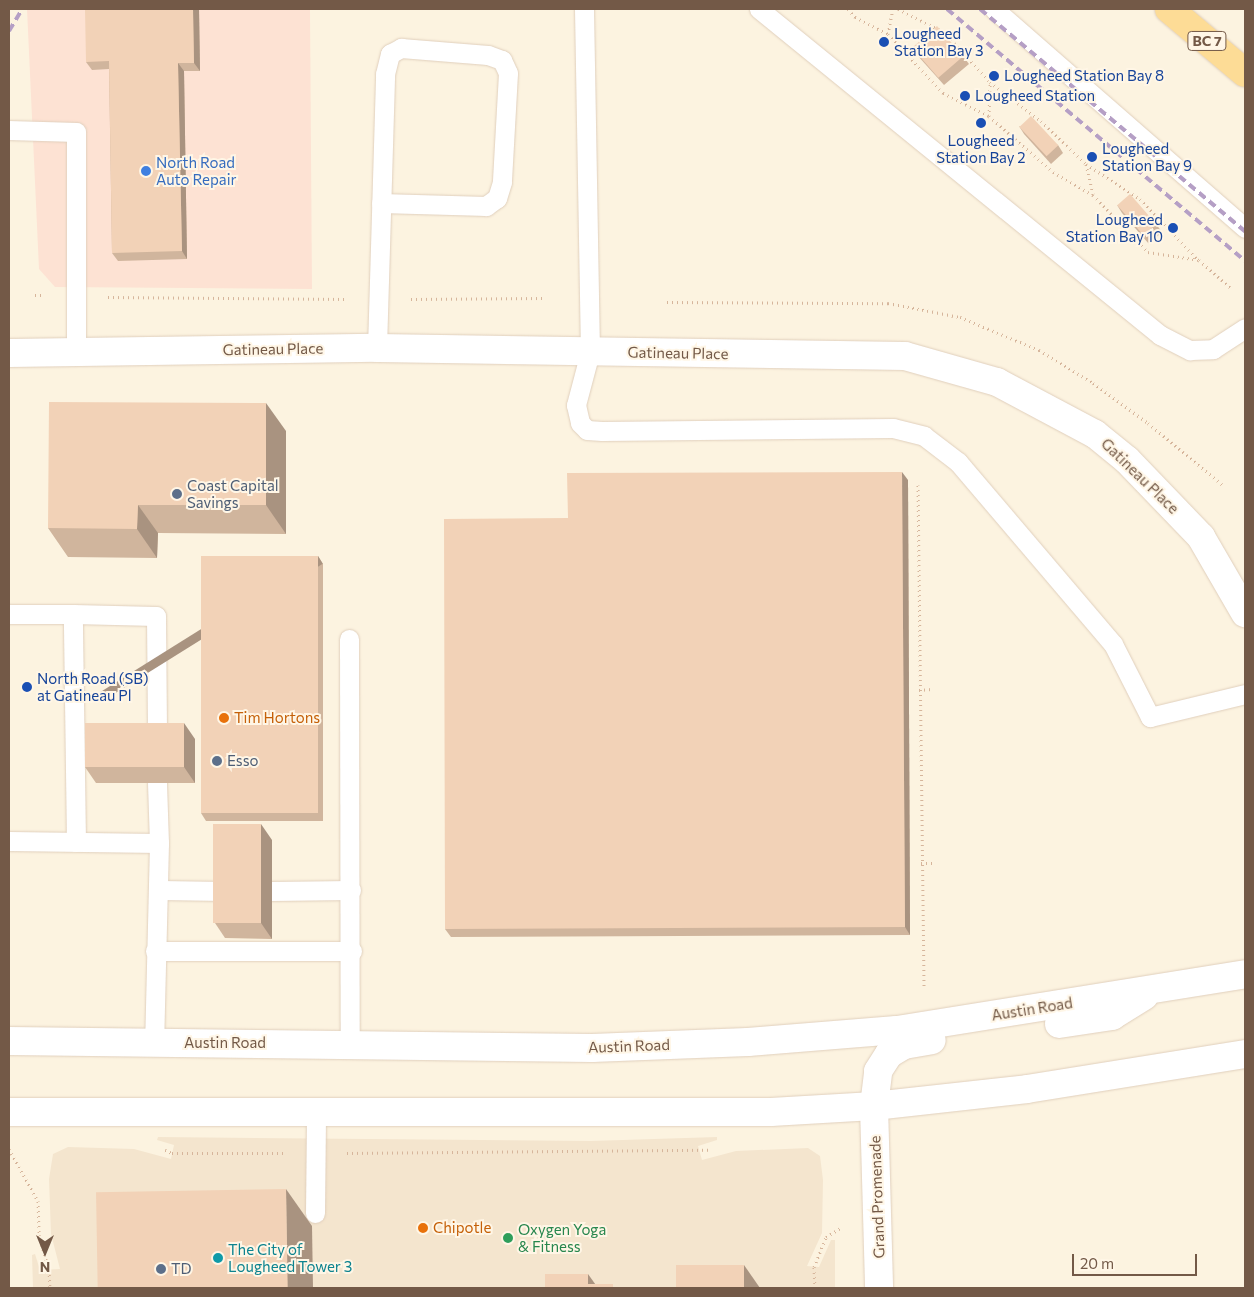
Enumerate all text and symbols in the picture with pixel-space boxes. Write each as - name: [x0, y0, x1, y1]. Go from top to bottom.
- place label: Lougheed Station Bay 3: [894, 24, 984, 59]
- road number: BC 7: [1187, 29, 1227, 52]
- marker: Lougheed Station Bay 3: [878, 36, 890, 48]
- place label: Lougheed Station Bay 8: [1004, 67, 1164, 85]
- marker: Lougheed Station Bay 8: [988, 70, 1000, 82]
- place label: Lougheed Station: [975, 87, 1095, 105]
- marker: Lougheed Station: [959, 90, 971, 102]
- marker: Lougheed Station Bay 2: [975, 117, 987, 129]
- place label: Lougheed Station Bay 2: [936, 131, 1026, 166]
- place label: Lougheed Station Bay 9: [1102, 139, 1192, 174]
- marker: Lougheed Station Bay 9: [1086, 151, 1098, 163]
- place label: North Road Auto Repair: [156, 153, 236, 188]
- marker: North Road Auto Repair: [140, 165, 152, 177]
- place label: Lougheed Station Bay 10: [1066, 210, 1163, 245]
- marker: Lougheed Station Bay 10: [1167, 222, 1179, 234]
- street label: Gatineau Place: [222, 339, 324, 359]
- street label: Gatineau Place: [627, 343, 729, 363]
- street label: Gatineau Place: [1097, 434, 1183, 518]
- place label: Coast Capital Savings: [187, 476, 279, 511]
- marker: Coast Capital Savings: [171, 488, 183, 500]
- place label: North Road (SB) at Gatineau Pl: [37, 669, 149, 704]
- marker: North Road (SB) at Gatineau Pl: [21, 681, 33, 693]
- place label: Tim Hortons: [234, 709, 320, 727]
- marker: Tim Hortons: [218, 712, 230, 724]
- place label: Esso: [227, 752, 258, 770]
- marker: Esso: [211, 755, 223, 767]
- street label: Austin Road: [990, 994, 1074, 1024]
- street label: Austin Road: [184, 1034, 266, 1052]
- street label: Austin Road: [588, 1036, 670, 1056]
- street label: Grand Promenade: [866, 1135, 888, 1259]
- place label: Chipotle: [433, 1219, 491, 1237]
- place label: Oxygen Yoga & Fitness: [518, 1220, 606, 1255]
- marker: Chipotle: [417, 1222, 429, 1234]
- north arrow: [20, 1227, 70, 1277]
- marker: Oxygen Yoga & Fitness: [502, 1232, 514, 1244]
- place label: The City of Lougheed Tower 3: [228, 1240, 352, 1275]
- scale bar: [1074, 1244, 1199, 1276]
- marker: The City of Lougheed Tower 3: [212, 1252, 224, 1264]
- text: 20 m: [1080, 1254, 1114, 1272]
- text: N: [40, 1259, 50, 1276]
- place label: TD: [171, 1260, 192, 1278]
- marker: TD: [155, 1263, 167, 1275]

